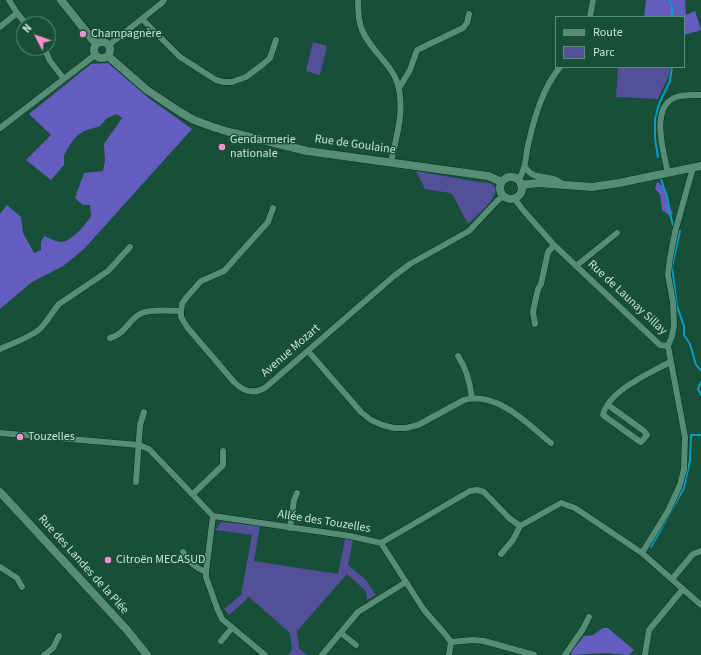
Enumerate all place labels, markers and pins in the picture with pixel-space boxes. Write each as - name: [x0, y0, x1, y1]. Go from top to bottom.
- place label: Champagnère: [91, 27, 161, 41]
- marker: Champagnère: [78, 29, 88, 39]
- place label: Gendarmerie nationale: [230, 133, 296, 161]
- marker: Gendarmerie nationale: [217, 142, 227, 152]
- place label: Touzelles: [28, 430, 75, 444]
- marker: Touzelles: [15, 432, 25, 442]
- place label: Citroën MECASUD: [116, 553, 205, 567]
- marker: Citroën MECASUD: [103, 555, 113, 565]

